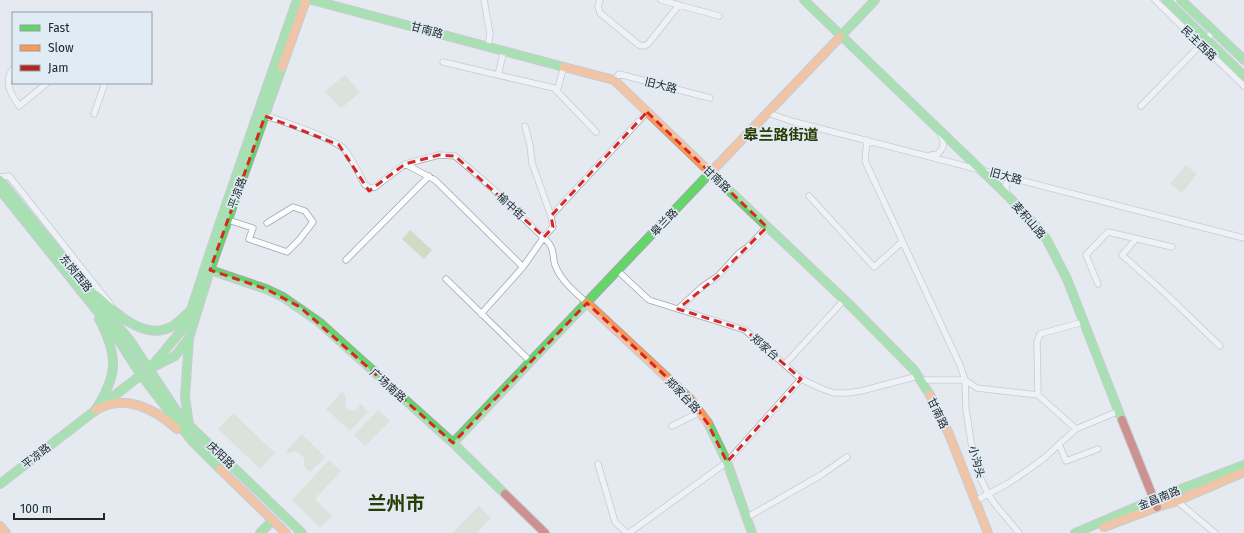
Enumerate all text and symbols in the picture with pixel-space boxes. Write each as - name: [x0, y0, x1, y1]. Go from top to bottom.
- legend: [12, 12, 152, 84]
- street label: 甘南路: [409, 20, 444, 41]
- text: Fast: [48, 21, 70, 35]
- street label: 民主西路: [1178, 23, 1219, 63]
- text: Slow: [48, 41, 74, 55]
- text: Jam: [48, 61, 68, 75]
- street label: 旧大路: [643, 75, 678, 96]
- district label: 皋兰路街道: [743, 126, 819, 144]
- street label: 甘南路: [700, 163, 733, 195]
- street label: 旧大路: [988, 166, 1023, 187]
- street label: 平凉路: [226, 175, 249, 211]
- street label: 榆中街: [494, 190, 527, 222]
- street label: 麦积山路: [1009, 199, 1048, 241]
- street label: 皋兰路: [648, 206, 680, 239]
- street label: 东岗西路: [57, 252, 95, 295]
- street label: 郑家台: [748, 332, 781, 363]
- street label: 广场南路: [367, 366, 408, 405]
- street label: 郑家台路: [663, 375, 703, 416]
- street label: 甘南路: [924, 396, 951, 431]
- street label: 庆阳路: [204, 439, 237, 471]
- street label: 平凉路: [19, 441, 53, 472]
- street label: 小沟头: [966, 445, 987, 480]
- street label: 金昌南路: [1136, 484, 1182, 513]
- district label: 兰州市: [367, 492, 425, 515]
- scale bar: [14, 495, 104, 521]
- text: 100 m: [20, 502, 52, 516]

